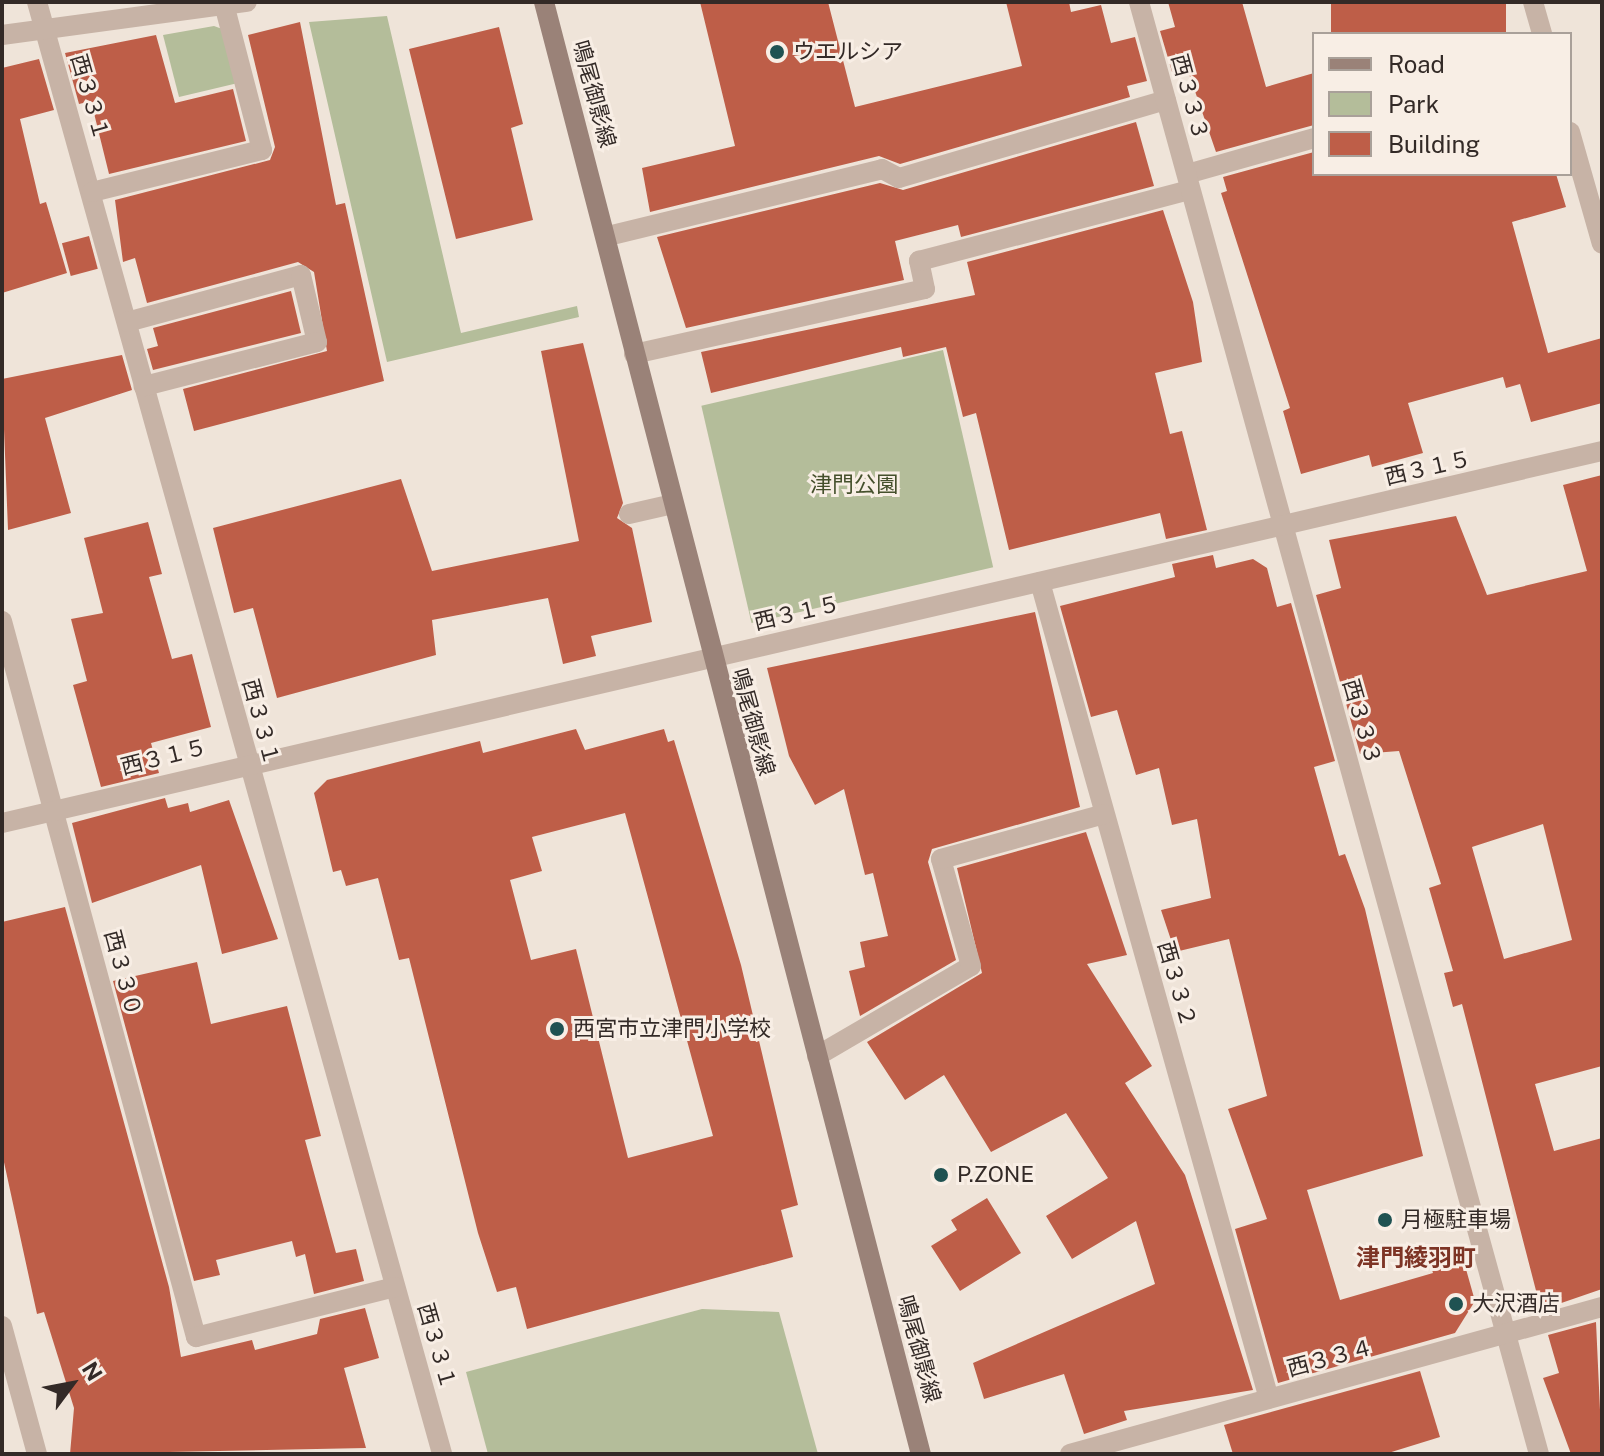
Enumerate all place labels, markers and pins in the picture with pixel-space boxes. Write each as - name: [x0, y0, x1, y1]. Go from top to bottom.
- place label: ウエルシア: [793, 39, 903, 65]
- marker: ウエルシア: [768, 43, 786, 61]
- place label: 西宮市立津門小学校: [573, 1016, 771, 1042]
- marker: 西宮市立津門小学校: [548, 1020, 566, 1038]
- place label: P.ZONE: [957, 1162, 1034, 1188]
- marker: P.ZONE: [932, 1166, 950, 1184]
- place label: 月極駐車場: [1401, 1207, 1511, 1233]
- marker: 月極駐車場: [1376, 1211, 1394, 1229]
- place label: 大沢酒店: [1472, 1291, 1560, 1317]
- marker: 大沢酒店: [1447, 1295, 1465, 1313]

